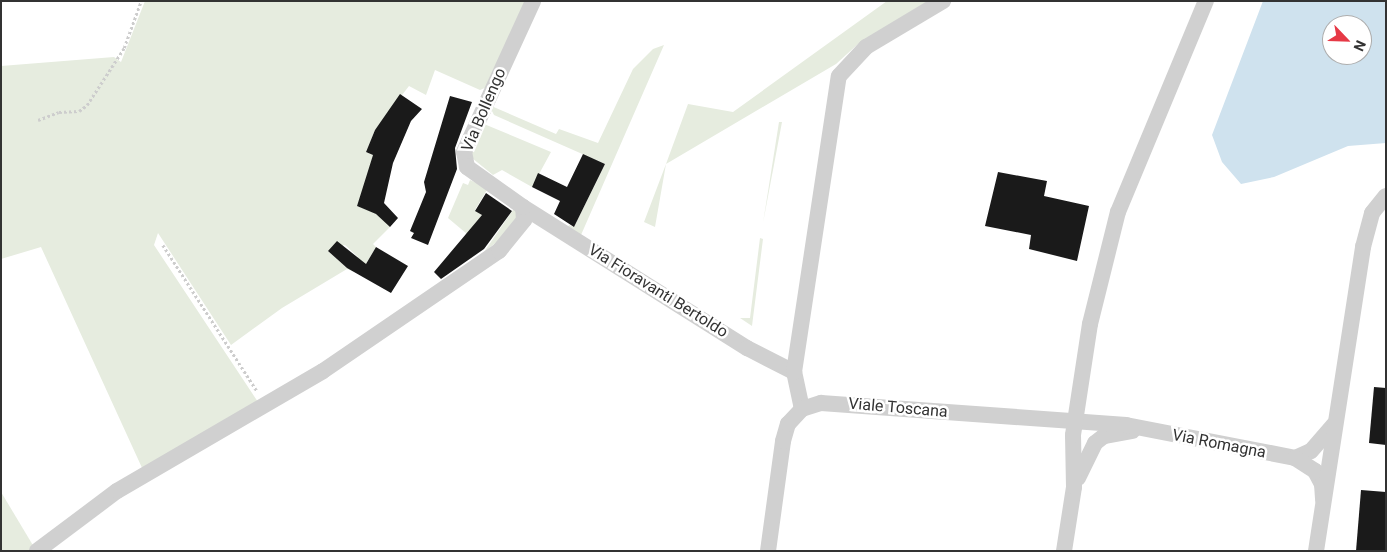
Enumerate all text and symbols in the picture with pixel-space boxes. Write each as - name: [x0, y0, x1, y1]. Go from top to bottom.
- north arrow: [1322, 15, 1372, 65]
- text: N: [1350, 38, 1369, 53]
- street label: Via Bollengo: [458, 65, 510, 155]
- street label: Via Fioravanti Bertoldo: [585, 240, 731, 342]
- street label: Viale Toscana: [847, 394, 949, 422]
- street label: Via Romagna: [1171, 426, 1267, 462]

